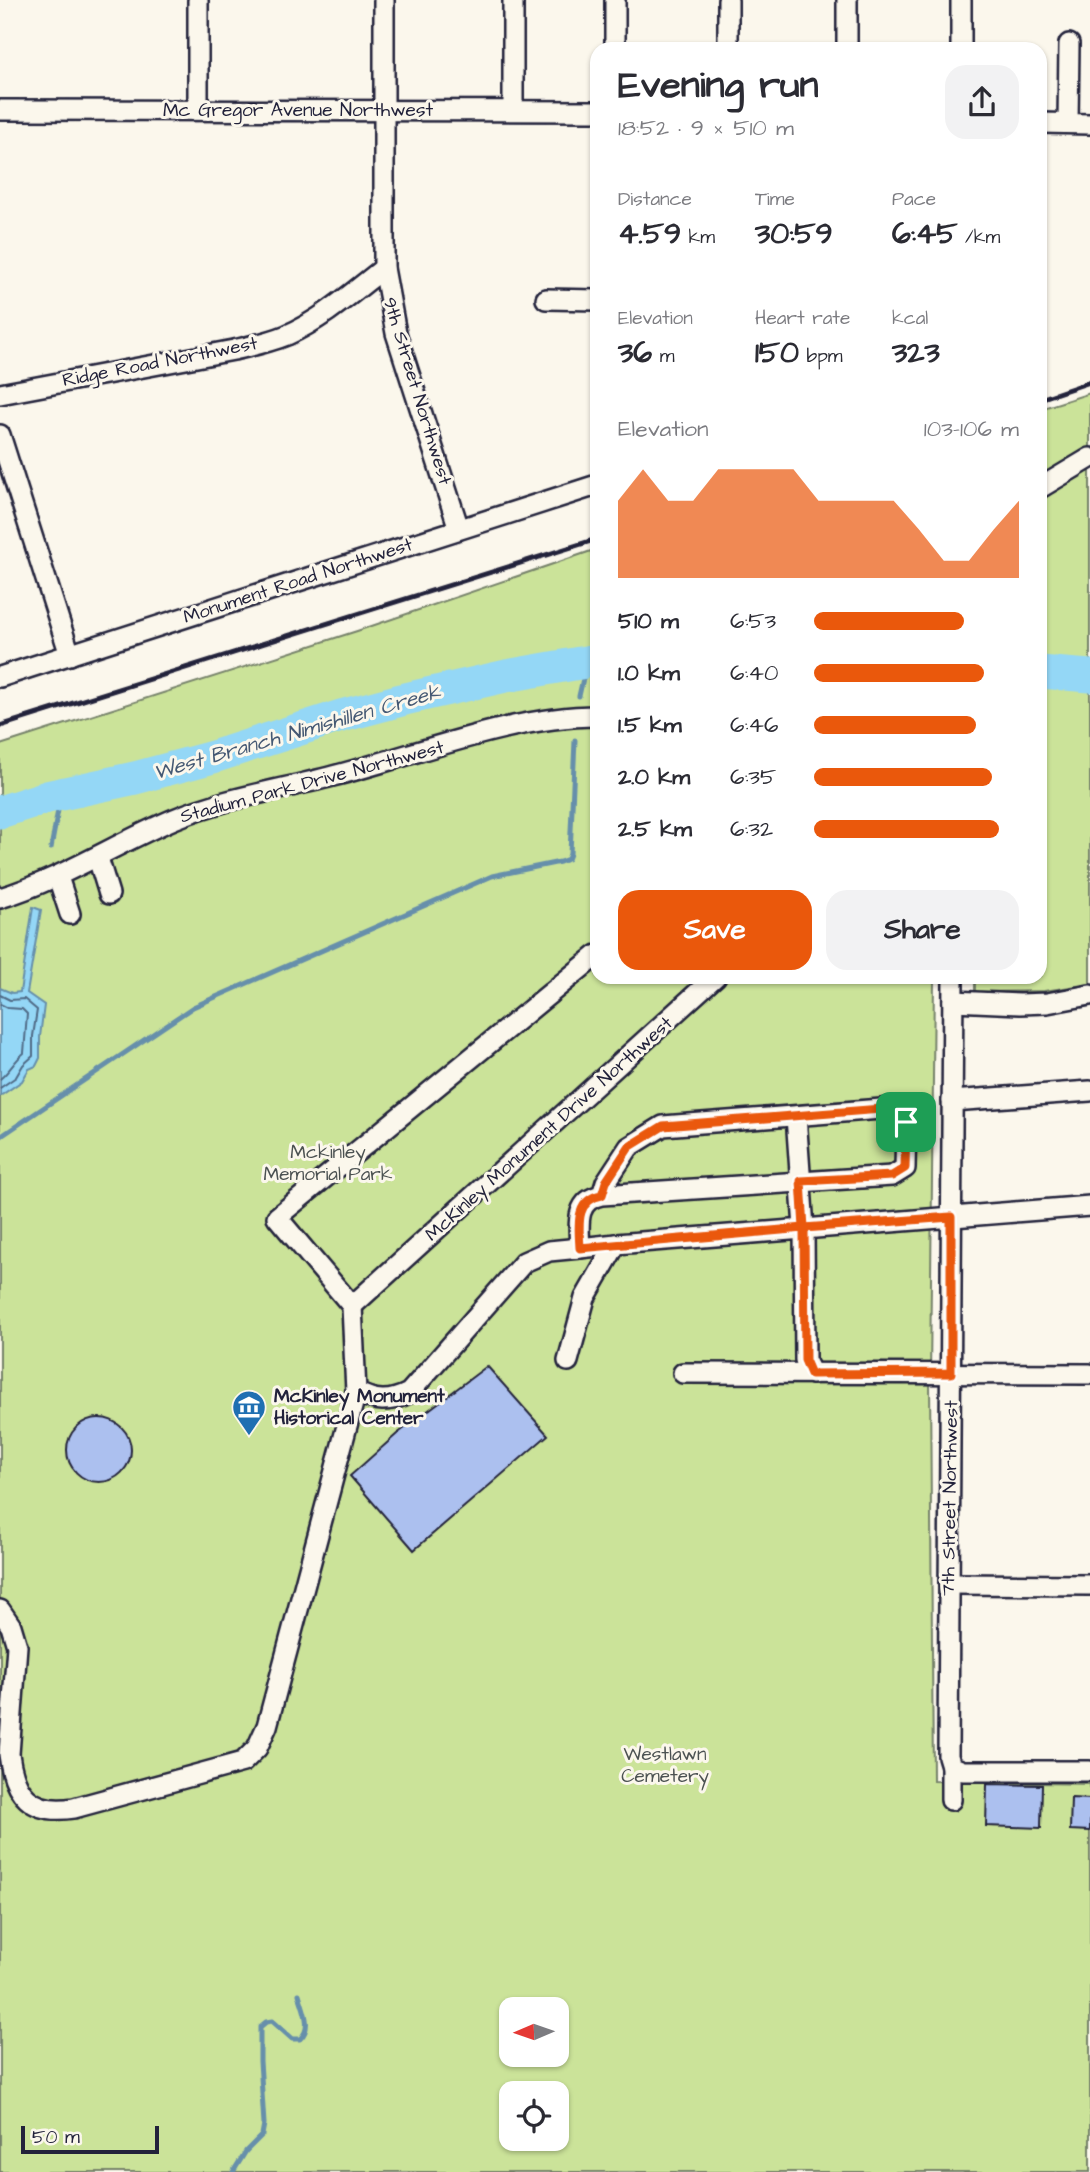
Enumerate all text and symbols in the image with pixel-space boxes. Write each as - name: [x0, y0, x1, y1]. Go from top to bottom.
- text: Evening run: [618, 60, 819, 112]
- button: share: [945, 65, 1019, 139]
- street label: Mc Gregor Avenue Northwest: [163, 97, 433, 125]
- text: 18:52 · 9 × 510 m: [618, 112, 794, 144]
- text: Distance: [618, 186, 692, 213]
- text: Time: [755, 186, 795, 213]
- text: Pace: [892, 186, 936, 213]
- text: 4.59: [618, 213, 681, 255]
- text: 30:59: [755, 213, 833, 255]
- text: 6:45: [892, 213, 957, 255]
- text: km: [681, 224, 715, 251]
- text: /km: [957, 224, 1000, 251]
- street label: 9th Street Northwest: [376, 294, 458, 488]
- text: Elevation: [618, 305, 693, 332]
- text: Heart rate: [755, 305, 850, 332]
- text: kcal: [892, 305, 928, 332]
- street label: Ridge Road Northwest: [60, 330, 260, 395]
- text: 36: [618, 332, 652, 374]
- text: 150: [755, 332, 799, 374]
- text: 323: [892, 332, 940, 374]
- text: m: [652, 343, 674, 370]
- text: bpm: [799, 343, 843, 370]
- text: Elevation: [618, 413, 709, 445]
- text: 103–106 m: [924, 413, 1019, 445]
- street label: Monument Road Northwest: [180, 531, 416, 631]
- text: 510 m: [618, 605, 679, 637]
- text: 6:53: [730, 605, 776, 637]
- text: 1.0 km: [618, 657, 680, 689]
- text: 6:40: [730, 657, 778, 689]
- water label: West Branch Nimishillen Creek: [150, 677, 445, 787]
- text: 1.5 km: [618, 709, 682, 741]
- text: 6:46: [730, 709, 778, 741]
- street label: Stadium Park Drive Northwest: [177, 734, 447, 830]
- text: 2.0 km: [618, 761, 690, 793]
- text: 6:35: [730, 761, 776, 793]
- text: 2.5 km: [618, 813, 692, 845]
- text: 6:32: [730, 813, 773, 845]
- button: Save: [618, 890, 812, 970]
- button: Share: [826, 890, 1019, 970]
- street label: McKinley Monument Drive Northwest: [419, 1010, 680, 1248]
- pin: [876, 1092, 936, 1152]
- icon: arrive: [887, 1103, 925, 1141]
- park label: Mckinley Memorial Park: [263, 1139, 393, 1188]
- place label: McKinley Monument Historical Center: [274, 1383, 445, 1432]
- museum icon: McKinley Monument Historical Center: [230, 1388, 268, 1437]
- street label: 7th Street Northwest: [935, 1400, 965, 1596]
- park label: Westlawn Cemetery: [621, 1741, 709, 1791]
- north arrow: [499, 1997, 569, 2067]
- map controls: [499, 1997, 569, 2151]
- button: locate: [499, 2081, 569, 2151]
- scale bar: [21, 2123, 159, 2155]
- text: 50 m: [32, 2124, 80, 2151]

